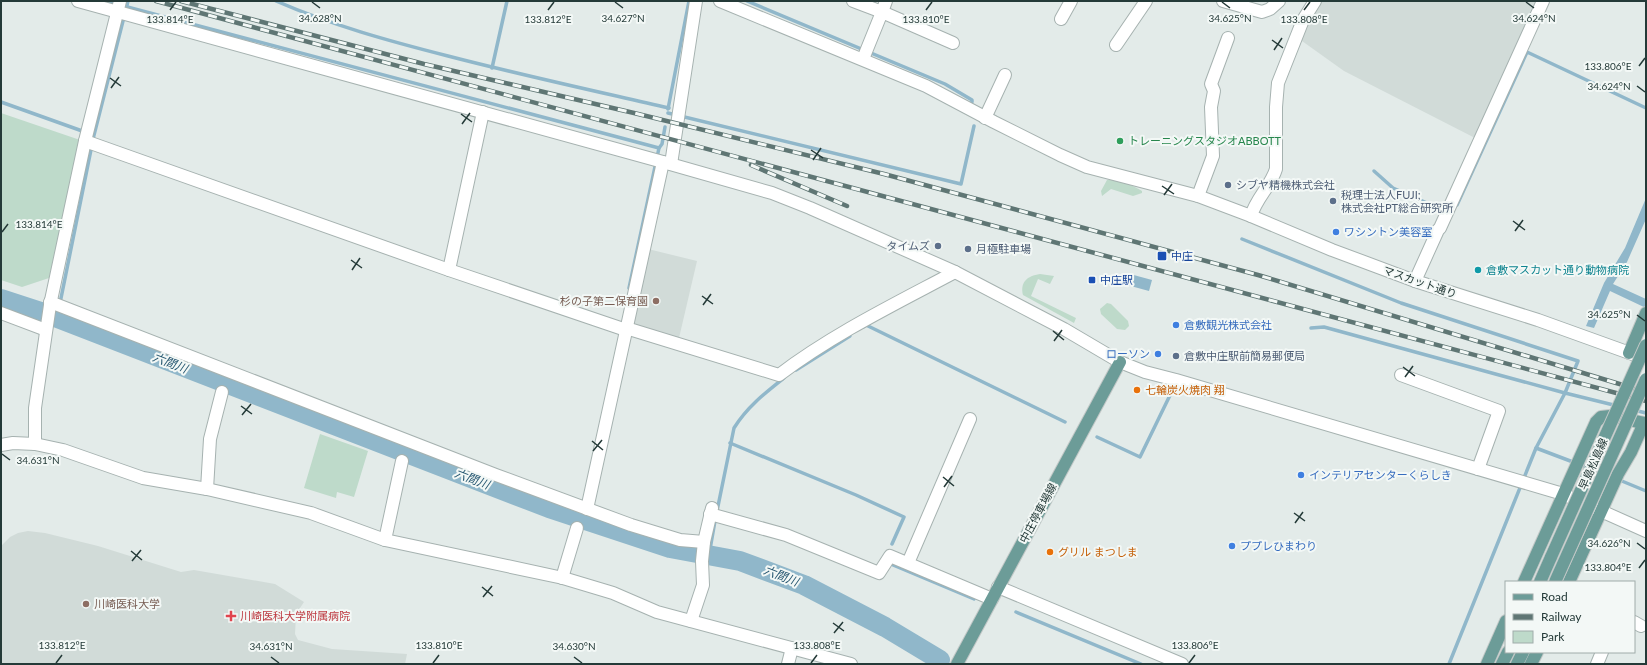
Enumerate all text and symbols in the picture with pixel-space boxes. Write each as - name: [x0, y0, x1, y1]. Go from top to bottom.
- text: 34.628°N: [298, 12, 342, 24]
- text: 34.627°N: [601, 12, 645, 24]
- text: 34.625°N: [1208, 12, 1252, 24]
- text: 34.624°N: [1512, 12, 1556, 24]
- text: 133.814°E: [146, 13, 194, 25]
- text: 133.812°E: [524, 13, 572, 25]
- text: 133.810°E: [902, 13, 950, 25]
- text: 133.808°E: [1280, 13, 1328, 25]
- text: 133.806°E: [1584, 60, 1632, 72]
- text: 34.624°N: [1587, 80, 1631, 92]
- place label: トレーニングスタジオABBOTT: [1128, 134, 1282, 147]
- marker: トレーニングスタジオABBOTT: [1115, 136, 1125, 146]
- place label: シブヤ精機株式会社: [1236, 178, 1335, 191]
- marker: シブヤ精機株式会社: [1223, 180, 1233, 190]
- place label: 税理士法人FUJI; 株式会社PT総合研究所: [1341, 188, 1454, 214]
- marker: 税理士法人FUJI; 株式会社PT総合研究所: [1328, 196, 1338, 206]
- text: 133.814°E: [15, 218, 63, 230]
- place label: ワシントン美容室: [1344, 225, 1432, 238]
- marker: ワシントン美容室: [1331, 227, 1341, 237]
- place label: タイムズ: [886, 239, 930, 252]
- marker: タイムズ: [933, 241, 943, 251]
- place label: 月極駐車場: [976, 242, 1031, 255]
- marker: 月極駐車場: [963, 244, 973, 254]
- place label: 中庄: [1171, 249, 1193, 262]
- marker: 中庄: [1156, 250, 1168, 262]
- street label: マスカット通り: [1382, 263, 1459, 300]
- place label: 倉敷マスカット通り動物病院: [1486, 263, 1629, 276]
- marker: 倉敷マスカット通り動物病院: [1473, 265, 1483, 275]
- place label: 中庄駅: [1100, 273, 1133, 286]
- marker: 中庄駅: [1087, 275, 1097, 285]
- place label: 杉の子第二保育園: [560, 294, 648, 307]
- marker: 杉の子第二保育園: [651, 296, 661, 306]
- text: 34.625°N: [1587, 308, 1631, 320]
- place label: 倉敷観光株式会社: [1184, 318, 1272, 331]
- marker: 倉敷観光株式会社: [1171, 320, 1181, 330]
- place label: ローソン: [1106, 347, 1150, 360]
- water label: 六間川: [151, 349, 192, 377]
- marker: ローソン: [1153, 349, 1163, 359]
- place label: 倉敷中庄駅前簡易郵便局: [1184, 349, 1305, 362]
- marker: 倉敷中庄駅前簡易郵便局: [1171, 351, 1181, 361]
- place label: 七輪炭火焼肉 翔: [1145, 383, 1225, 396]
- marker: 七輪炭火焼肉 翔: [1132, 385, 1142, 395]
- street label: 早島松島線: [1575, 436, 1610, 492]
- text: 34.631°N: [16, 454, 60, 466]
- water label: 六間川: [453, 465, 494, 493]
- place label: インテリアセンターくらしき: [1309, 468, 1452, 481]
- marker: インテリアセンターくらしき: [1296, 470, 1306, 480]
- street label: 中庄停車場線: [1016, 481, 1059, 545]
- text: 34.626°N: [1587, 537, 1631, 549]
- place label: ププレひまわり: [1240, 539, 1317, 552]
- marker: ププレひまわり: [1227, 541, 1237, 551]
- place label: グリル まつしま: [1058, 545, 1138, 558]
- marker: グリル まつしま: [1045, 547, 1055, 557]
- text: 133.804°E: [1584, 561, 1632, 573]
- water label: 六間川: [762, 562, 803, 590]
- legend: [1505, 581, 1635, 653]
- text: Road: [1541, 589, 1568, 604]
- place label: 川崎医科大学: [94, 597, 160, 610]
- marker: 川崎医科大学: [81, 599, 91, 609]
- place label: 川崎医科大学附属病院: [240, 609, 350, 622]
- text: Railway: [1541, 609, 1582, 624]
- marker: 川崎医科大学附属病院: [225, 610, 237, 622]
- text: Park: [1541, 629, 1565, 644]
- text: 133.812°E: [38, 639, 86, 651]
- text: 133.810°E: [415, 639, 463, 651]
- text: 133.808°E: [793, 639, 841, 651]
- text: 133.806°E: [1171, 639, 1219, 651]
- text: 34.631°N: [249, 640, 293, 652]
- text: 34.630°N: [552, 640, 596, 652]

